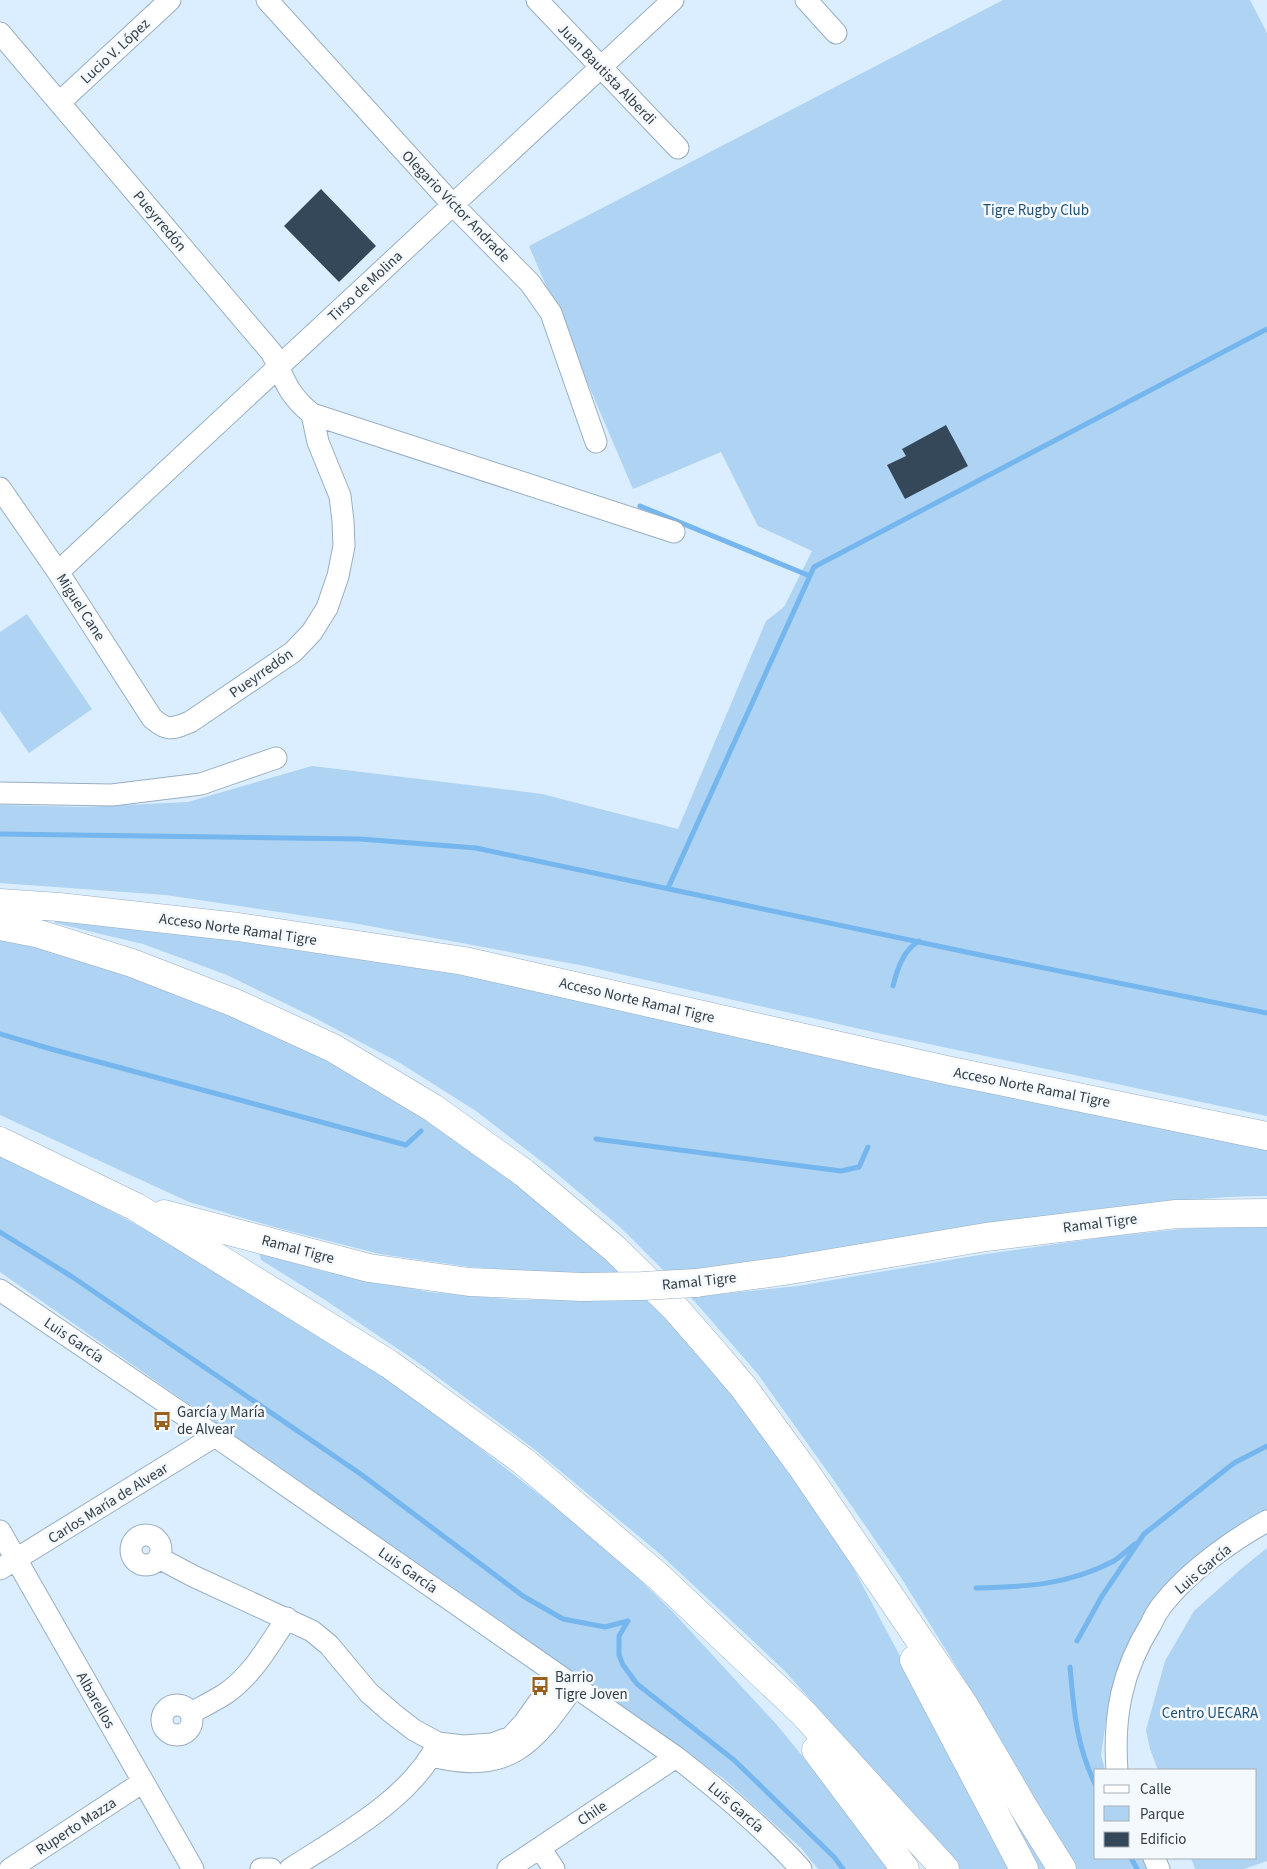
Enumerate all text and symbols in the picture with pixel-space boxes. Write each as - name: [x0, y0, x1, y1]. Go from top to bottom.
- street label: Lucio V. López: [76, 14, 155, 89]
- street label: Juan Bautista Alberdi: [553, 19, 661, 130]
- street label: Olegario Víctor Andrade: [397, 146, 515, 267]
- street label: Pueyrredón: [128, 186, 191, 256]
- park label: Tigre Rugby Club: [983, 200, 1089, 221]
- street label: Tirso de Molina: [323, 246, 407, 327]
- street label: Miguel Cane: [51, 570, 110, 645]
- street label: Pueyrredón: [225, 644, 297, 703]
- street label: Acceso Norte Ramal Tigre: [158, 908, 318, 951]
- street label: Acceso Norte Ramal Tigre: [557, 972, 717, 1029]
- street label: Acceso Norte Ramal Tigre: [952, 1062, 1112, 1113]
- street label: Ramal Tigre: [1062, 1209, 1138, 1238]
- street label: Ramal Tigre: [259, 1230, 337, 1269]
- street label: Ramal Tigre: [661, 1267, 737, 1296]
- street label: Luis García: [40, 1313, 108, 1368]
- place label: García y María de Alvear: [177, 1402, 265, 1440]
- bus stop icon: García y María de Alvear: [151, 1410, 173, 1432]
- street label: Carlos María de Alvear: [44, 1458, 173, 1549]
- street label: Luis García: [1170, 1539, 1236, 1599]
- street label: Luis García: [374, 1542, 442, 1599]
- place label: Barrio Tigre Joven: [555, 1667, 628, 1705]
- street label: Albarellos: [71, 1668, 120, 1732]
- bus stop icon: Barrio Tigre Joven: [529, 1675, 551, 1697]
- park label: Centro UECARA: [1162, 1703, 1259, 1724]
- legend: [1094, 1769, 1257, 1859]
- street label: Luis García: [703, 1777, 768, 1838]
- text: Calle: [1140, 1779, 1171, 1800]
- street label: Ruperto Mazza: [32, 1793, 121, 1860]
- street label: Chile: [573, 1796, 611, 1831]
- text: Parque: [1140, 1804, 1184, 1825]
- text: Edificio: [1140, 1829, 1187, 1850]

